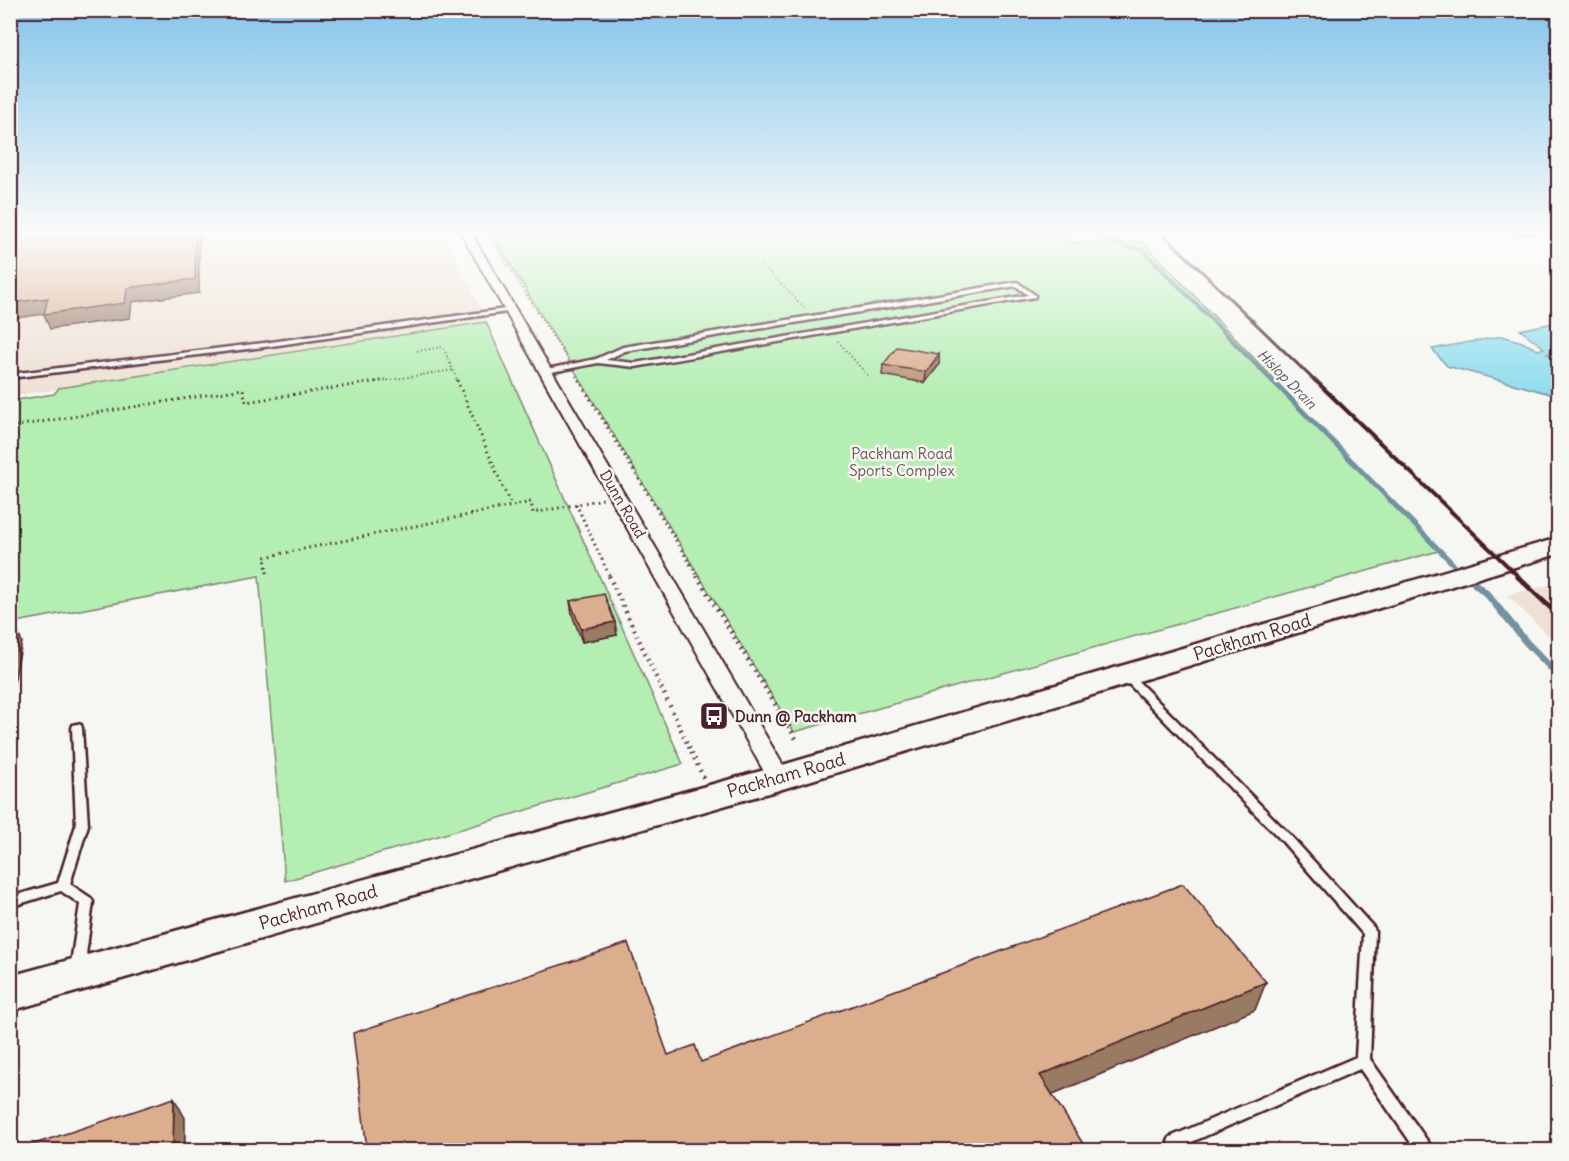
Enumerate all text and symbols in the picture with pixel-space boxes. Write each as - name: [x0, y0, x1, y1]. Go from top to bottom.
- water label: Hislop Drain: [1254, 346, 1321, 413]
- park label: Packham Road Sports Complex: [849, 444, 955, 480]
- street label: Dunn Road: [596, 467, 650, 542]
- street label: Packham Road: [1190, 608, 1314, 666]
- bus stop icon: Dunn @ Packham: [698, 700, 730, 732]
- place label: Dunn @ Packham: [735, 707, 857, 727]
- street label: Packham Road: [724, 747, 848, 803]
- street label: Packham Road: [256, 879, 380, 935]

